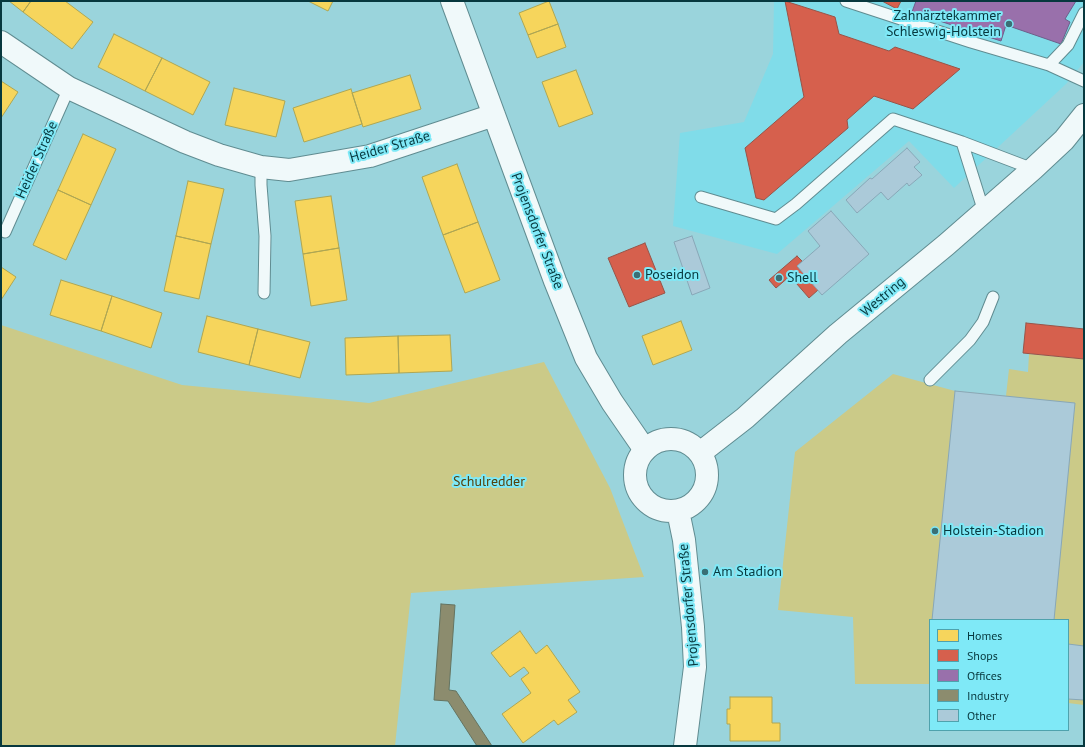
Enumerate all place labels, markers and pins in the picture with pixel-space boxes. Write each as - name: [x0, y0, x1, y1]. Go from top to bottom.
- place label: Zahnärztekammer Schleswig-Holstein: [886, 8, 1001, 40]
- marker: Zahnärztekammer Schleswig-Holstein: [1004, 19, 1014, 29]
- place label: Poseidon: [645, 267, 699, 283]
- marker: Poseidon: [632, 270, 642, 280]
- place label: Shell: [787, 270, 817, 286]
- marker: Shell: [774, 273, 784, 283]
- place label: Holstein-Stadion: [943, 523, 1044, 539]
- marker: Holstein-Stadion: [930, 526, 940, 536]
- place label: Am Stadion: [713, 564, 782, 580]
- marker: Am Stadion: [700, 567, 710, 577]

